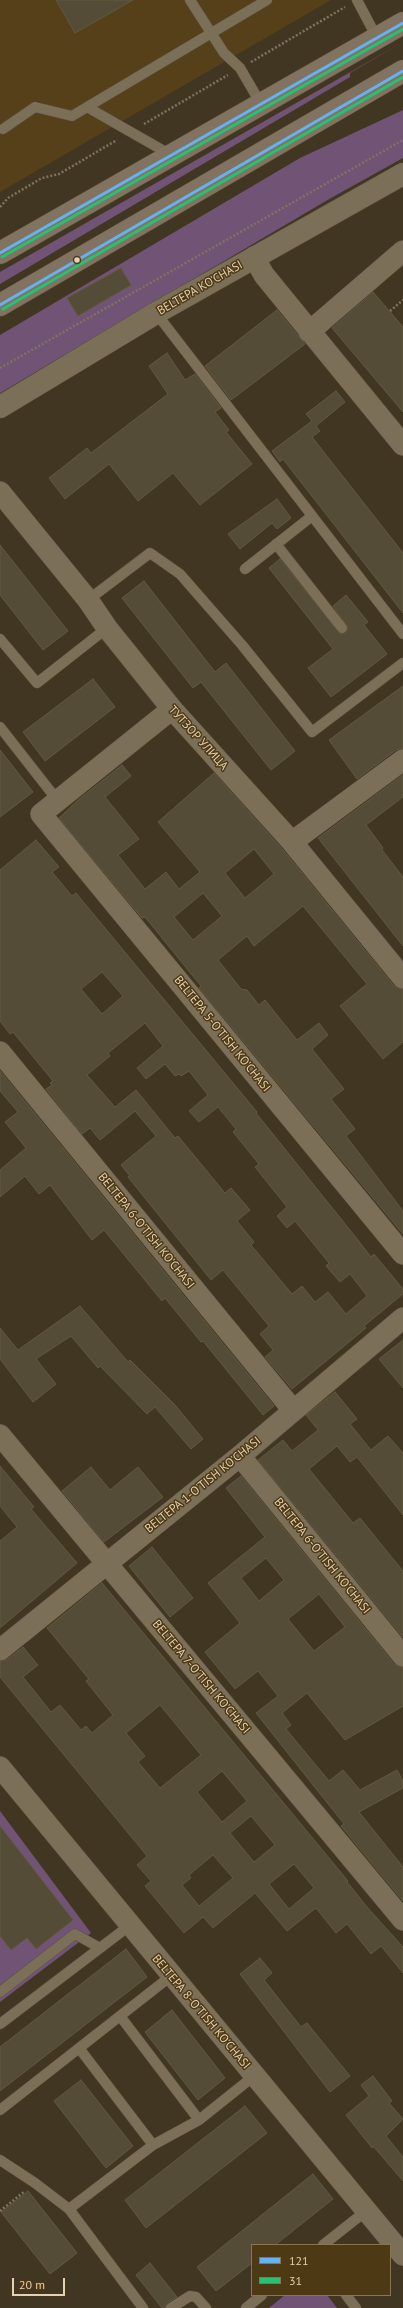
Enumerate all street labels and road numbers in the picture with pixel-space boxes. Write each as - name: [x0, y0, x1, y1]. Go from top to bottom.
- street label: BELTEPA KO'CHASI: [155, 258, 245, 318]
- street label: ТУТЗОР УЛИЦА: [165, 703, 231, 773]
- street label: BELTEPA 5-O'TISH KO'CHASI: [171, 973, 273, 1095]
- street label: BELTEPA 6-O'TISH KO'CHASI: [95, 1170, 197, 1292]
- street label: BELTEPA 1-O'TISH KO'CHASI: [142, 1434, 264, 1536]
- street label: BELTEPA 6-O'TISH KO'CHASI: [271, 1495, 373, 1617]
- street label: BELTEPA 7-O'TISH KO'CHASI: [149, 1617, 253, 1737]
- street label: BELTEPA 8-O'TISH KO'CHASI: [149, 1952, 253, 2072]

